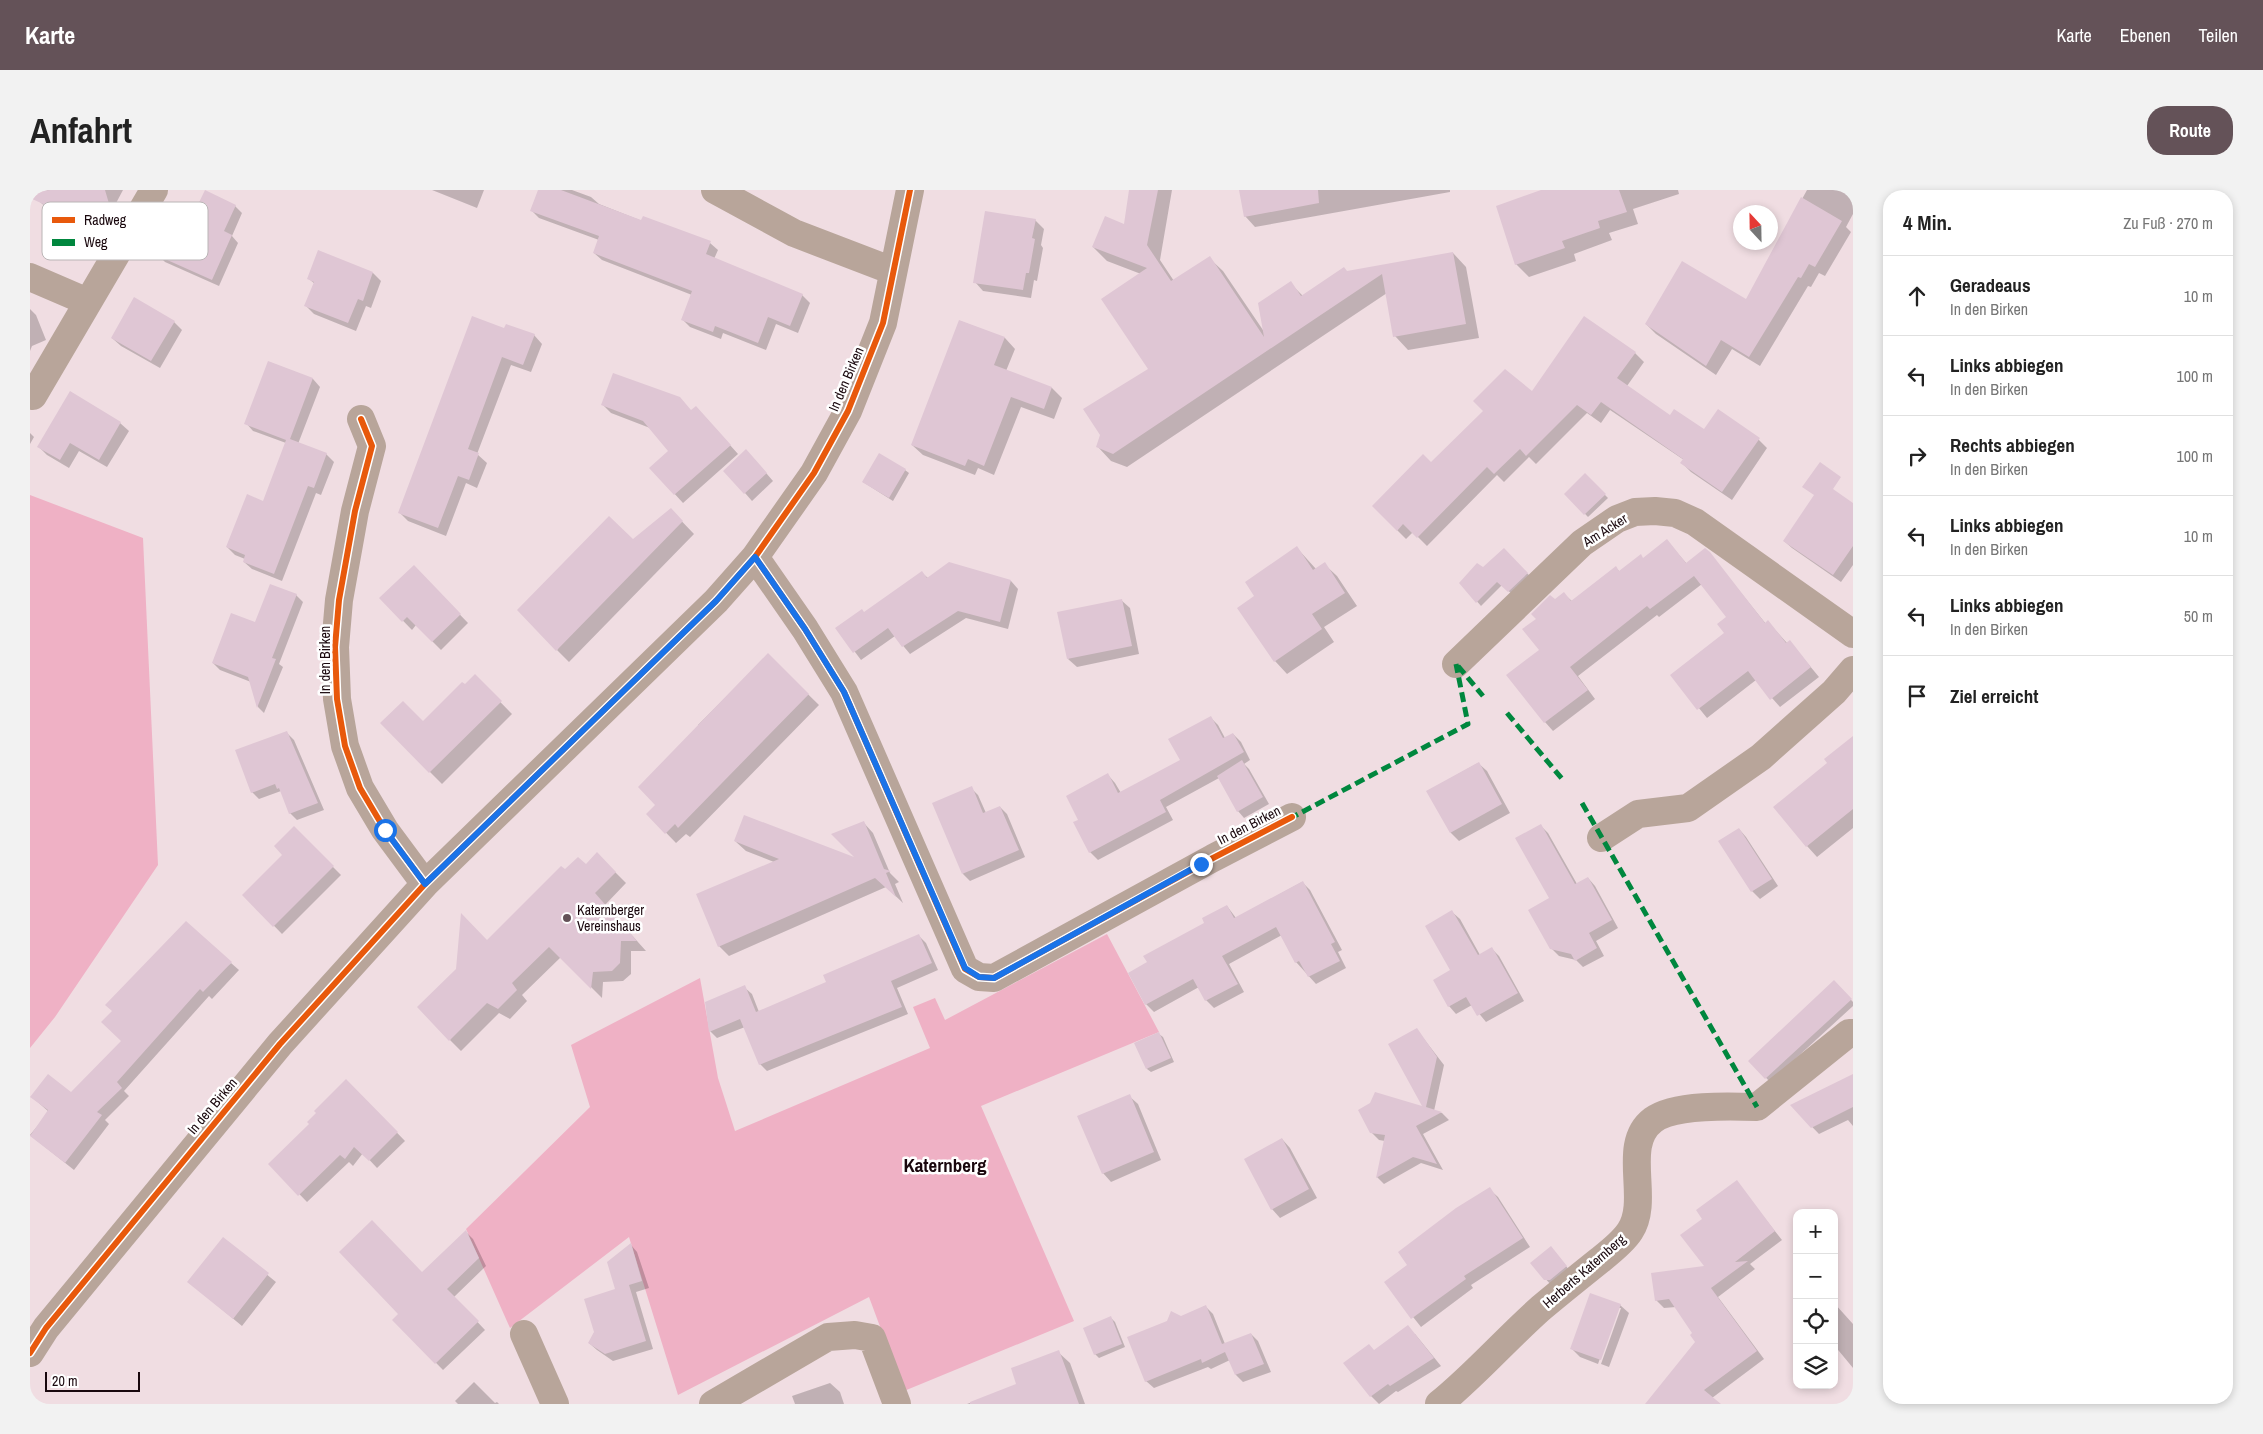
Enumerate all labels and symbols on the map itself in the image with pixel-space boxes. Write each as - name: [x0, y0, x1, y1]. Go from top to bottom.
- legend: [42, 202, 208, 260]
- north arrow: [1733, 205, 1778, 250]
- text: Radweg: [84, 211, 127, 229]
- text: Weg: [84, 233, 108, 251]
- street label: In den Birken: [824, 344, 868, 414]
- street label: Am Acker: [1579, 509, 1631, 551]
- street label: In den Birken: [316, 626, 334, 694]
- street label: In den Birken: [1214, 801, 1284, 849]
- route start: [374, 819, 397, 842]
- route end: [1190, 853, 1213, 876]
- place label: Katernberger Vereinshaus: [577, 901, 644, 935]
- marker: Katernberger Vereinshaus: [561, 912, 573, 924]
- street label: In den Birken: [183, 1074, 241, 1138]
- district label: Katernberg: [903, 1152, 987, 1178]
- street label: Herberts Katernberg: [1539, 1230, 1630, 1312]
- scale bar: [45, 1369, 140, 1392]

